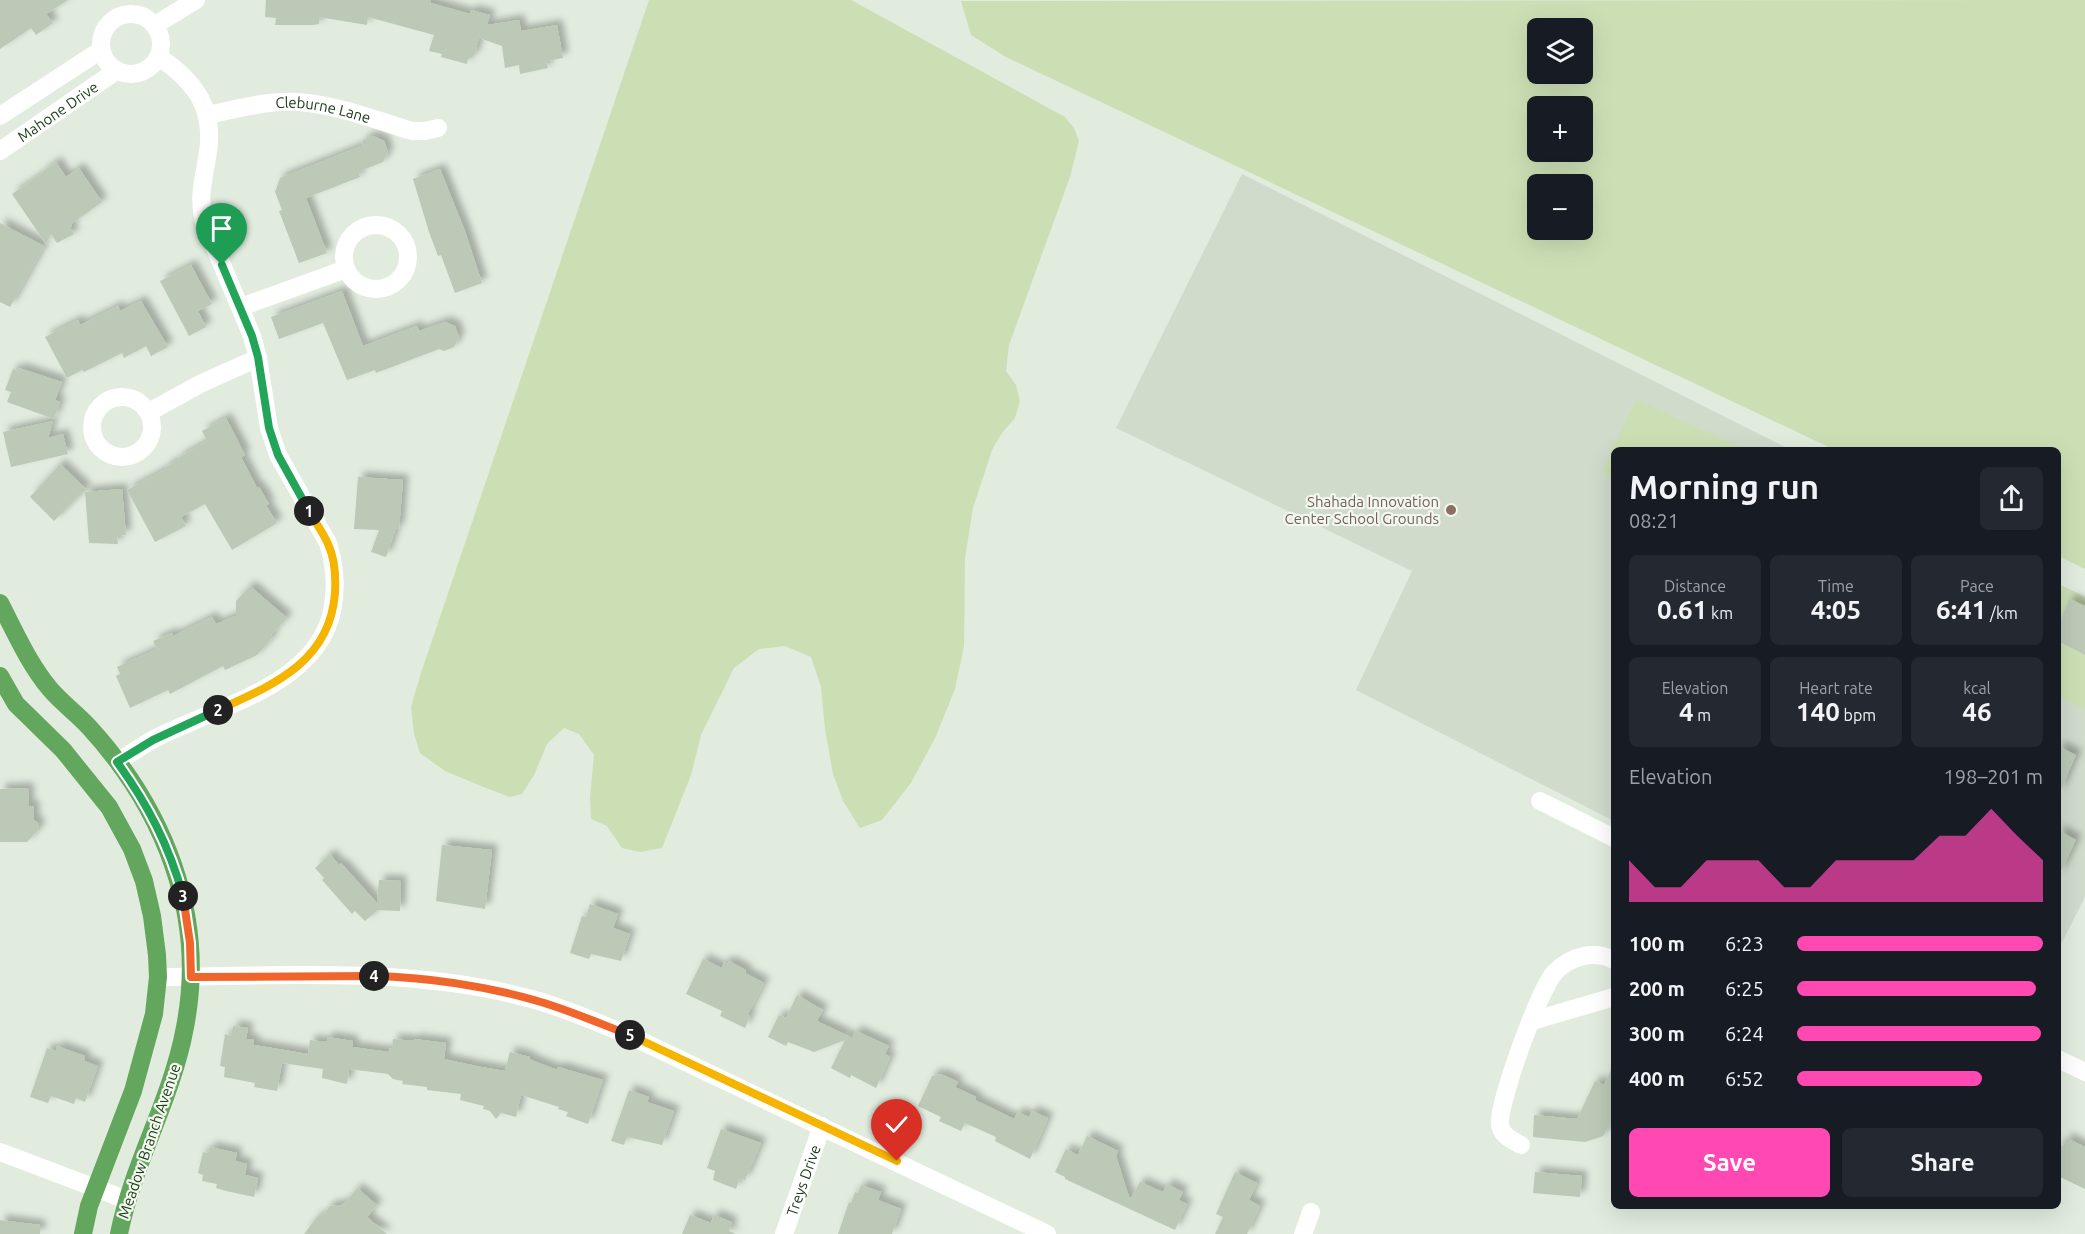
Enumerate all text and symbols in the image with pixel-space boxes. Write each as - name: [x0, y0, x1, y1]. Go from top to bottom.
- map controls: [1527, 18, 1593, 240]
- button: layers: [1527, 18, 1593, 84]
- street label: Mahone Drive: [14, 78, 101, 145]
- street label: Cleburne Lane: [275, 93, 373, 126]
- button: +: [1527, 96, 1593, 162]
- button: −: [1527, 174, 1593, 240]
- pin: [196, 203, 247, 265]
- icon: arrive: [205, 212, 238, 245]
- button: share: [1980, 467, 2043, 530]
- text: Morning run: [1629, 468, 1819, 505]
- place label: Shahada Innovation Center School Grounds: [1285, 493, 1439, 527]
- pin: 1: [294, 496, 324, 526]
- text: 1: [304, 502, 314, 520]
- marker: Shahada Innovation Center School Grounds: [1444, 503, 1458, 517]
- text: 08:21: [1629, 509, 1679, 532]
- text: Distance: [1664, 577, 1726, 595]
- text: Time: [1818, 577, 1854, 595]
- text: Pace: [1960, 577, 1994, 595]
- text: 0.61: [1657, 595, 1707, 624]
- text: 4:05: [1811, 595, 1861, 624]
- text: 6:41: [1936, 595, 1986, 624]
- text: km: [1707, 604, 1733, 622]
- text: /km: [1986, 604, 2018, 622]
- text: Elevation: [1662, 679, 1728, 697]
- text: Heart rate: [1799, 679, 1873, 697]
- text: kcal: [1963, 679, 1991, 697]
- pin: 2: [203, 695, 233, 725]
- text: 4: [1679, 697, 1694, 726]
- text: 140: [1796, 697, 1840, 726]
- text: 46: [1962, 697, 1992, 726]
- text: 2: [213, 701, 223, 719]
- text: m: [1694, 706, 1711, 724]
- text: bpm: [1840, 706, 1876, 724]
- text: Elevation: [1629, 765, 1712, 788]
- text: 198–201 m: [1944, 765, 2043, 788]
- pin: 3: [168, 881, 198, 911]
- text: 3: [178, 887, 188, 905]
- text: 100 m: [1629, 932, 1685, 955]
- text: 6:23: [1725, 932, 1764, 955]
- pin: 4: [359, 961, 389, 991]
- text: 4: [369, 967, 379, 985]
- text: 200 m: [1629, 977, 1685, 1000]
- text: 6:25: [1725, 977, 1764, 1000]
- pin: 5: [615, 1020, 645, 1050]
- text: 300 m: [1629, 1022, 1685, 1045]
- text: 6:24: [1725, 1022, 1764, 1045]
- text: 5: [625, 1026, 635, 1044]
- street label: Meadow Branch Avenue: [114, 1061, 184, 1221]
- text: 400 m: [1629, 1067, 1685, 1090]
- text: 6:52: [1725, 1067, 1764, 1090]
- pin: [871, 1099, 922, 1161]
- icon: check: [880, 1108, 913, 1141]
- button: Save: [1629, 1128, 1830, 1197]
- button: Share: [1842, 1128, 2043, 1197]
- street label: Treys Drive: [783, 1142, 823, 1218]

